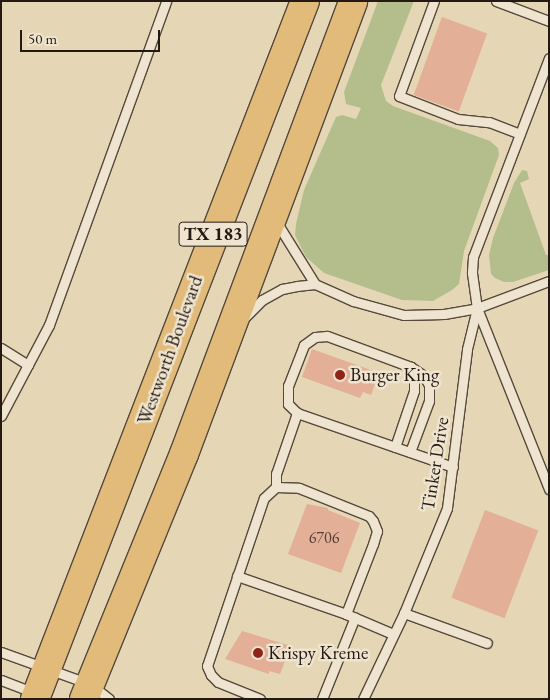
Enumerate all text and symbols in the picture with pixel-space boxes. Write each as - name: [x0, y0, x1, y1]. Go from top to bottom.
- scale bar: [22, 20, 162, 52]
- text: 50 m: [28, 29, 57, 48]
- road number: TX 183: [178, 218, 248, 250]
- street label: Westworth Boulevard: [132, 272, 208, 428]
- place label: Burger King: [350, 364, 439, 386]
- marker: Burger King: [334, 369, 346, 381]
- street label: Tinker Drive: [416, 416, 454, 512]
- house number: 6706: [309, 528, 339, 548]
- place label: Krispy Kreme: [268, 642, 368, 664]
- marker: Krispy Kreme: [252, 647, 264, 659]

